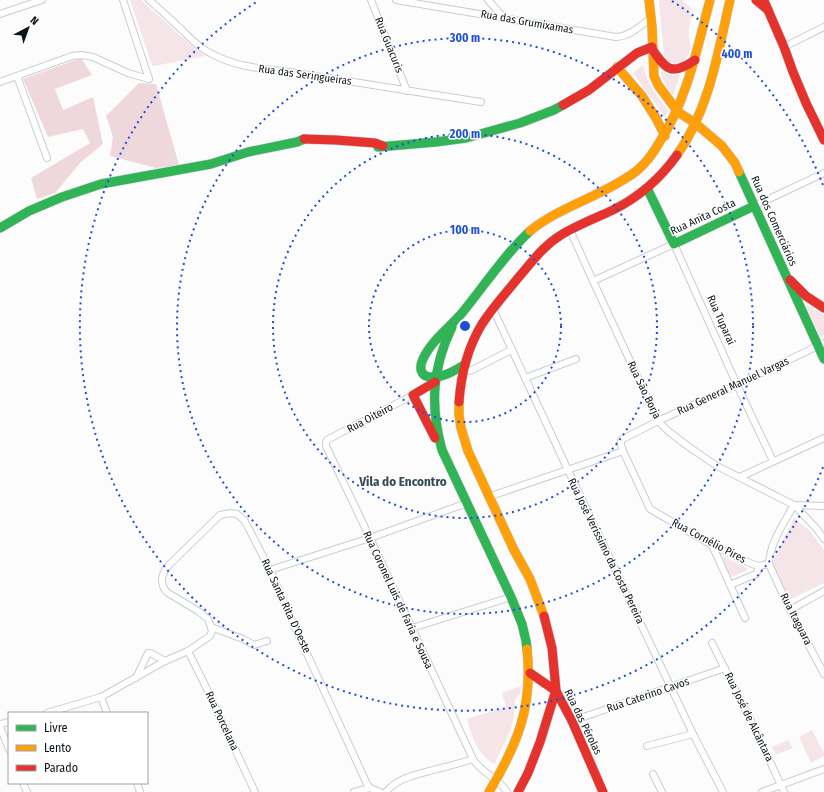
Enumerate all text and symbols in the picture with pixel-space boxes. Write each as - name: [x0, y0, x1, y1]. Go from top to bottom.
- street label: Rua das Grumixamas: [480, 7, 575, 37]
- north arrow: [8, 8, 48, 48]
- text: N: [27, 14, 41, 28]
- street label: Rua Guacuris: [372, 15, 406, 75]
- text: 300 m: [449, 31, 480, 45]
- text: 400 m: [722, 47, 752, 61]
- street label: Rua das Seringueiras: [258, 62, 353, 88]
- text: 200 m: [449, 127, 480, 141]
- street label: Rua dos Comerciários: [748, 174, 800, 268]
- street label: Rua Anita Costa: [668, 196, 738, 238]
- text: 100 m: [450, 223, 480, 237]
- street label: Rua Tuparaí: [704, 293, 738, 347]
- centre of rings: [458, 319, 472, 333]
- street label: Rua General Manuel Vargas: [675, 354, 791, 418]
- street label: Rua São Borja: [624, 359, 664, 421]
- street label: Rua Oiteiro: [345, 400, 395, 436]
- district label: Vila do Encontro: [358, 474, 447, 489]
- street label: Rua José Veríssimo da Costa Pereira: [565, 476, 647, 626]
- street label: Rua Cornélio Pires: [670, 516, 749, 566]
- street label: Rua Coronel Luis de Faria e Sousa: [360, 529, 436, 671]
- street label: Rua Santa Rita D'Oeste: [258, 557, 314, 655]
- street label: Rua Itaguara: [777, 591, 815, 647]
- street label: Rua José de Alcântara: [722, 670, 776, 764]
- street label: Rua Caterino Cavos: [605, 675, 691, 715]
- street label: Rua das Pérolas: [562, 687, 605, 757]
- street label: Rua Porcelana: [203, 689, 241, 753]
- legend: [8, 712, 148, 784]
- text: Livre: [44, 721, 68, 735]
- text: Lento: [44, 741, 71, 755]
- text: Parado: [44, 761, 78, 775]

